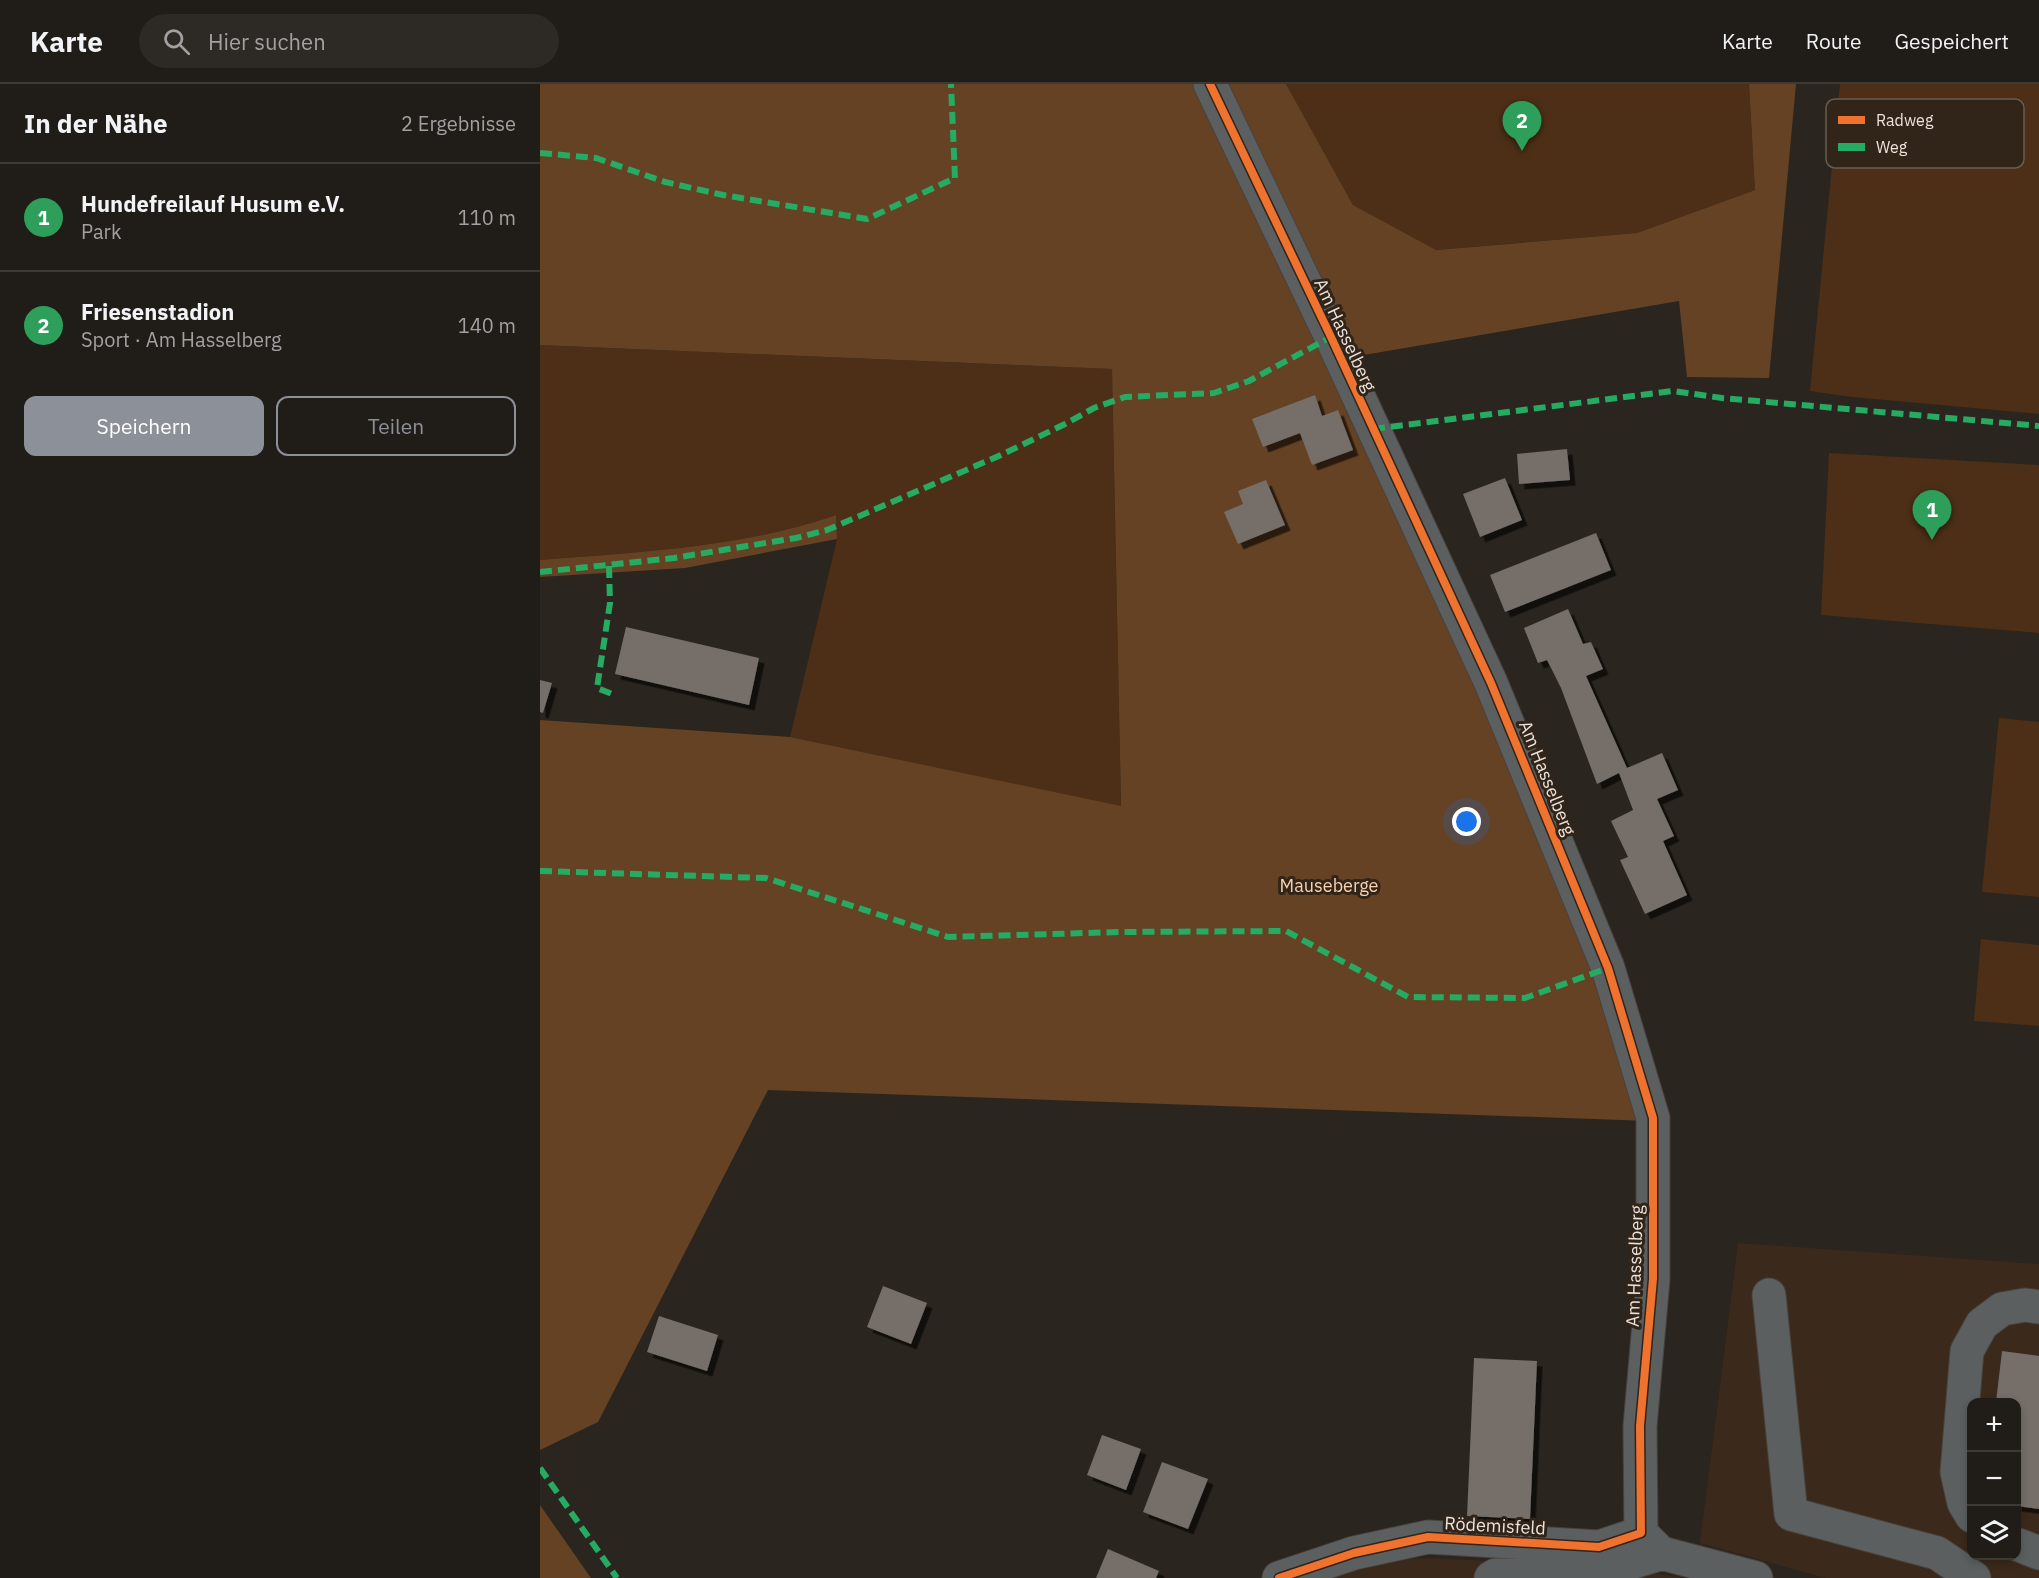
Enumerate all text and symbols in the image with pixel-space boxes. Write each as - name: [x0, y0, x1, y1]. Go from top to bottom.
- search box: [139, 14, 559, 68]
- text: Karte: [30, 23, 103, 60]
- icon: search: [160, 25, 193, 58]
- text: Hier suchen: [208, 27, 326, 56]
- text: Karte: [1722, 27, 1773, 55]
- text: Route: [1806, 27, 1862, 55]
- text: Gespeichert: [1895, 27, 2009, 55]
- legend: [1826, 99, 2024, 168]
- pin: 2: [1502, 101, 1542, 151]
- text: In der Nähe: [24, 106, 168, 140]
- text: 2 Ergebnisse: [401, 110, 516, 137]
- text: Radweg: [1876, 110, 1934, 130]
- text: Weg: [1876, 137, 1908, 157]
- text: Hundefreilauf Husum e.V.: [81, 189, 345, 218]
- text: 1: [38, 204, 50, 231]
- text: 110 m: [458, 204, 516, 231]
- text: Park: [81, 218, 121, 245]
- street label: Am Hasselberg: [1309, 275, 1382, 395]
- text: Friesenstadion: [81, 297, 234, 326]
- text: 2: [38, 312, 50, 339]
- text: 140 m: [458, 312, 516, 339]
- text: Sport · Am Hasselberg: [81, 326, 281, 353]
- button: Speichern: [24, 396, 264, 456]
- button: Teilen: [276, 396, 516, 456]
- pin: 1: [1912, 490, 1952, 540]
- street label: Am Hasselberg: [1514, 717, 1581, 839]
- your location: [1452, 807, 1481, 836]
- park label: Mauseberge: [1280, 874, 1379, 897]
- street label: Am Hasselberg: [1621, 1204, 1648, 1327]
- map controls: [1967, 1398, 2021, 1560]
- button: +: [1967, 1398, 2021, 1452]
- button: −: [1967, 1452, 2021, 1506]
- button: layers: [1967, 1506, 2021, 1560]
- street label: Rödemisfeld: [1444, 1511, 1546, 1540]

